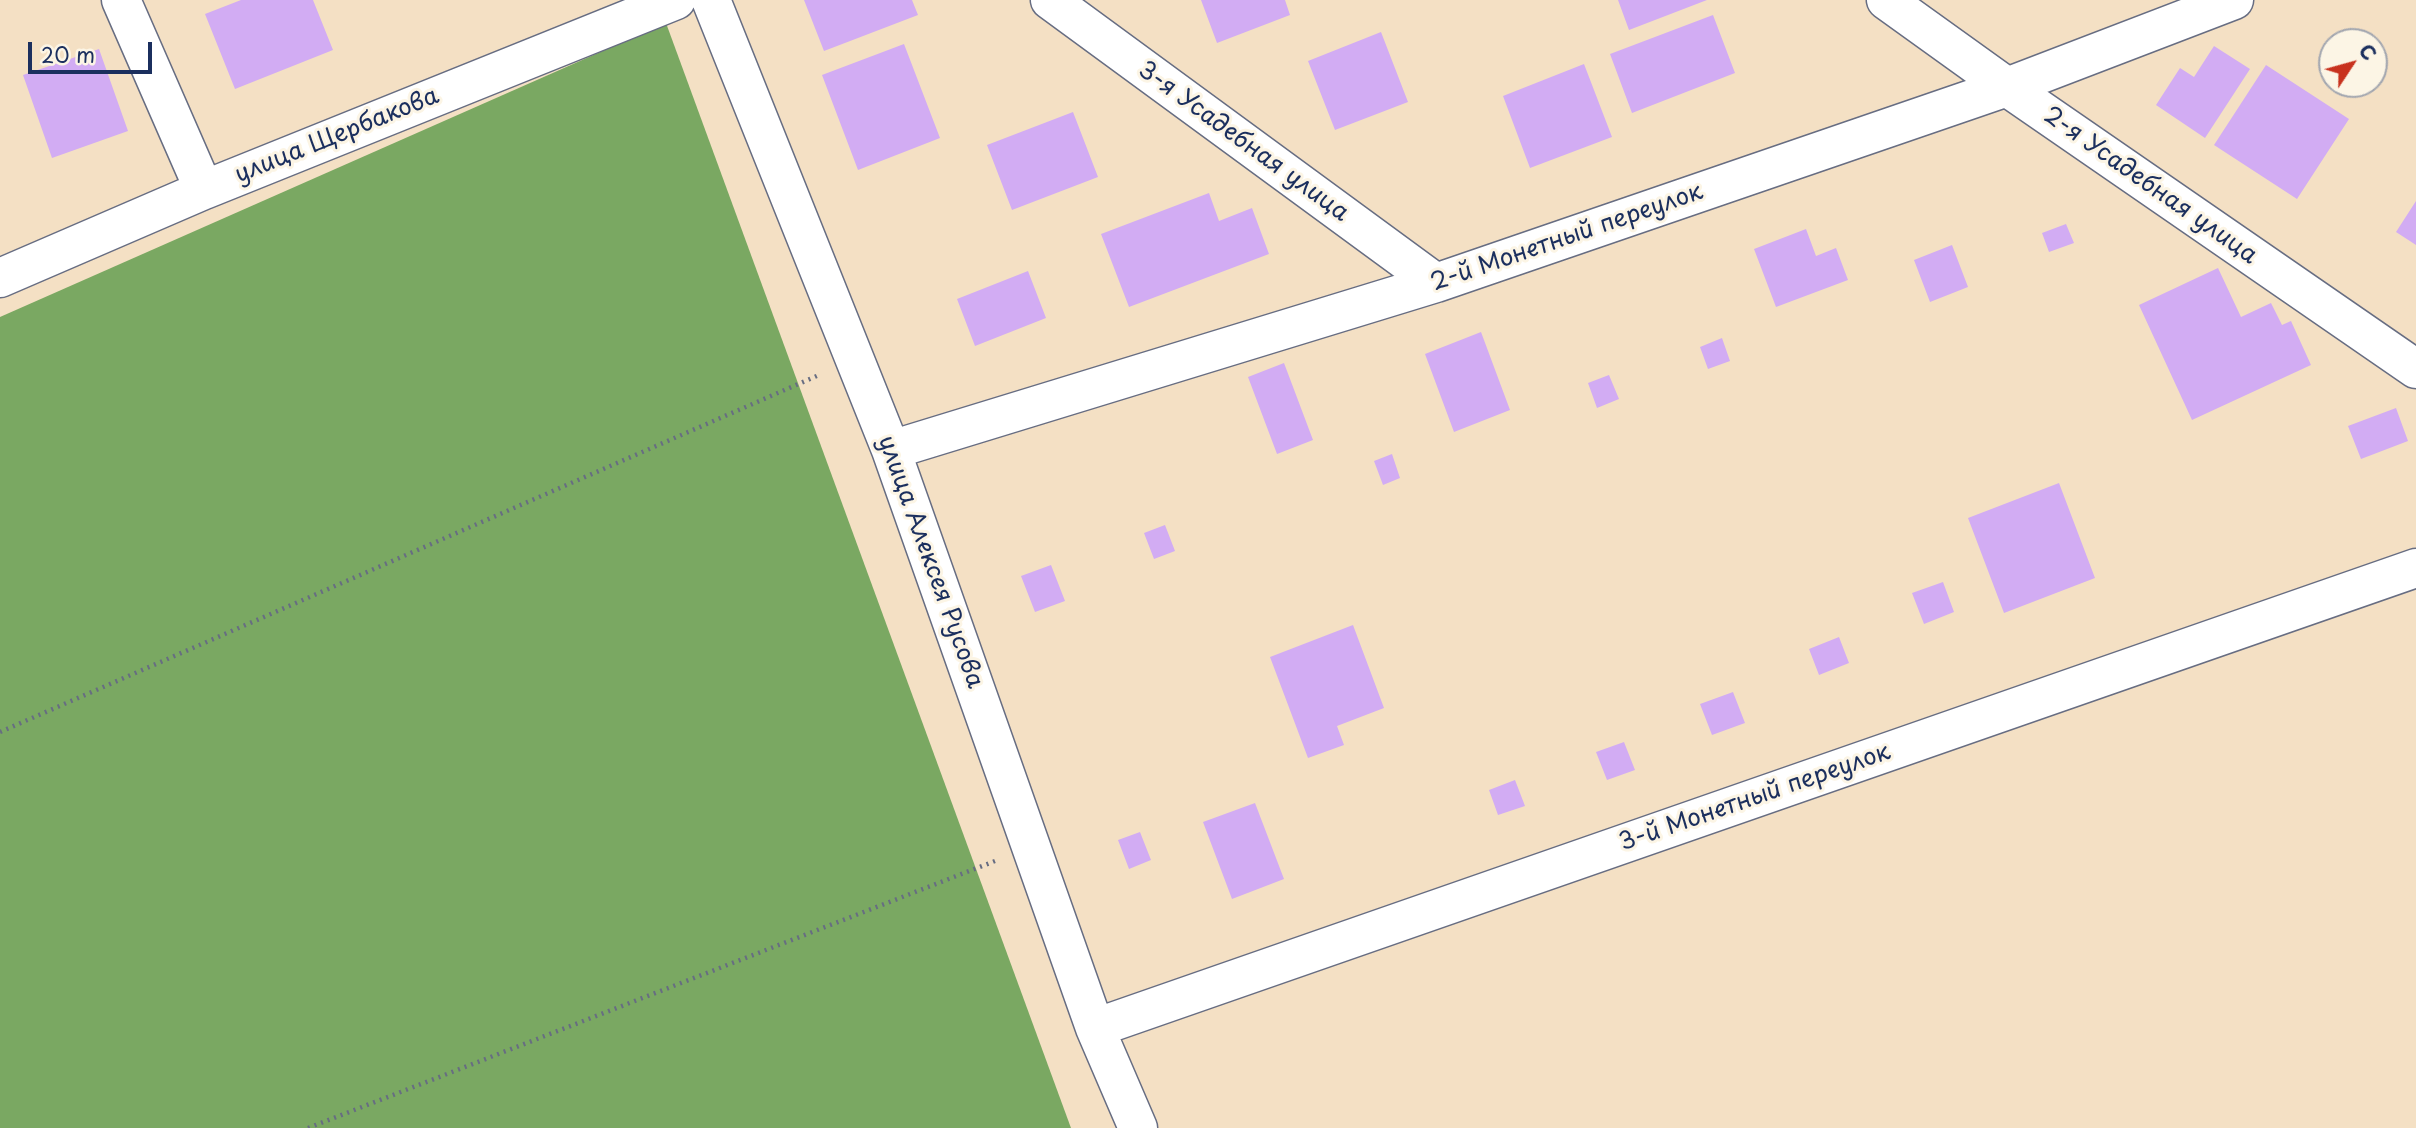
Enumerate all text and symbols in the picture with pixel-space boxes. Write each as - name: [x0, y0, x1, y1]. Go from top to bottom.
- scale bar: [32, 28, 156, 72]
- north arrow: [2318, 28, 2388, 98]
- text: 20 m: [41, 38, 95, 70]
- text: С: [2353, 38, 2384, 66]
- street label: 3-я Усадебная улица: [1132, 56, 1354, 228]
- street label: улица Щербакова: [231, 82, 443, 190]
- street label: 2-я Усадебная улица: [2038, 101, 2262, 271]
- street label: 2-й Монетный переулок: [1427, 178, 1707, 298]
- street label: улица Алексея Русова: [871, 432, 989, 692]
- street label: 3-й Монетный переулок: [1616, 738, 1894, 858]

